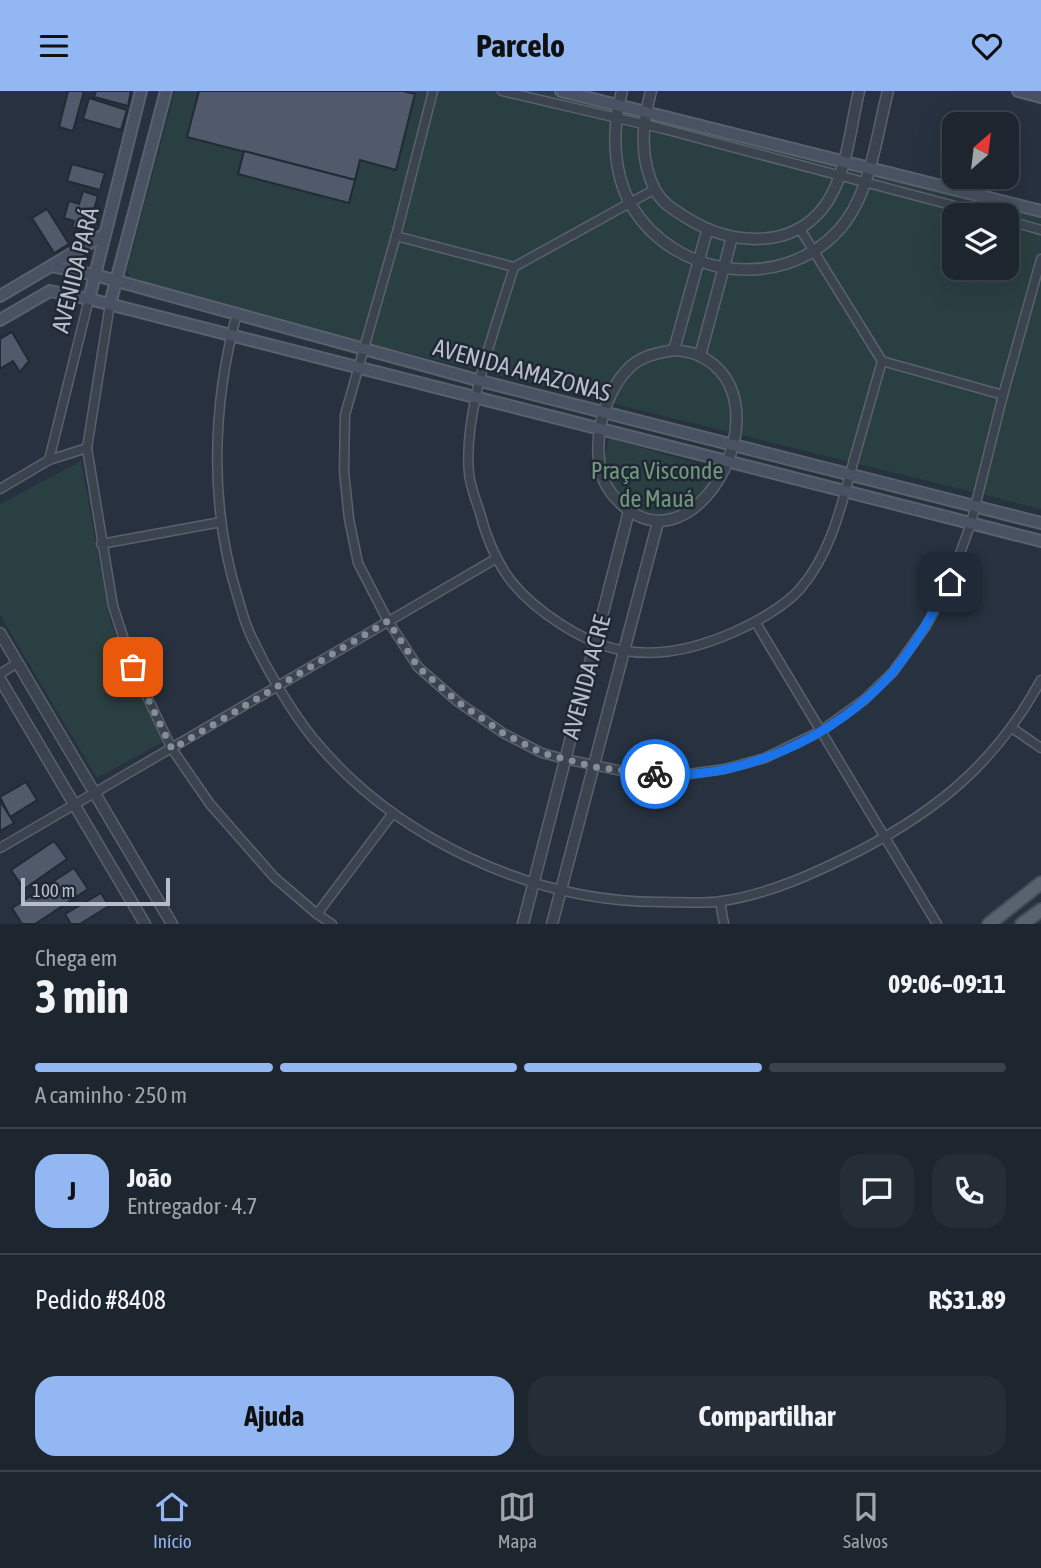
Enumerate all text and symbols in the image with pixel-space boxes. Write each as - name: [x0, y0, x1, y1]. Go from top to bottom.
- icon: menu: [35, 27, 73, 65]
- text: Parcelo: [476, 27, 565, 64]
- icon: heart: [968, 27, 1006, 65]
- north arrow: [942, 112, 1018, 189]
- map controls: [942, 112, 1019, 280]
- button: layers: [942, 203, 1019, 280]
- street label: AVENIDA PARÁ: [46, 204, 104, 336]
- street label: AVENIDA AMAZONAS: [430, 333, 614, 407]
- park label: Praça Visconde de Mauá: [591, 457, 723, 512]
- pin: [920, 552, 980, 612]
- icon: home: [931, 563, 969, 601]
- street label: AVENIDA ACRE: [557, 612, 615, 742]
- pin: [103, 637, 163, 697]
- icon: bag: [114, 648, 152, 686]
- courier: [620, 739, 690, 809]
- icon: bike: [636, 755, 674, 793]
- scale bar: [21, 875, 170, 907]
- text: 100 m: [32, 879, 75, 901]
- text: Chega em: [35, 945, 117, 971]
- text: 09:06–09:11: [888, 969, 1006, 999]
- text: 3 min: [35, 970, 129, 1023]
- text: A caminho · 250 m: [35, 1082, 187, 1108]
- button: chat: [840, 1154, 914, 1228]
- button: phone: [932, 1154, 1006, 1228]
- text: João: [127, 1163, 172, 1193]
- text: J: [68, 1176, 76, 1206]
- text: Entregador · 4.7: [127, 1193, 257, 1219]
- text: Pedido #8408: [35, 1285, 166, 1315]
- text: R$31.89: [929, 1285, 1006, 1315]
- button: Ajuda: [35, 1376, 514, 1456]
- button: Compartilhar: [528, 1376, 1006, 1456]
- tab: Início: [153, 1488, 192, 1552]
- tab: Mapa: [498, 1488, 537, 1552]
- tab: Salvos: [843, 1488, 888, 1552]

